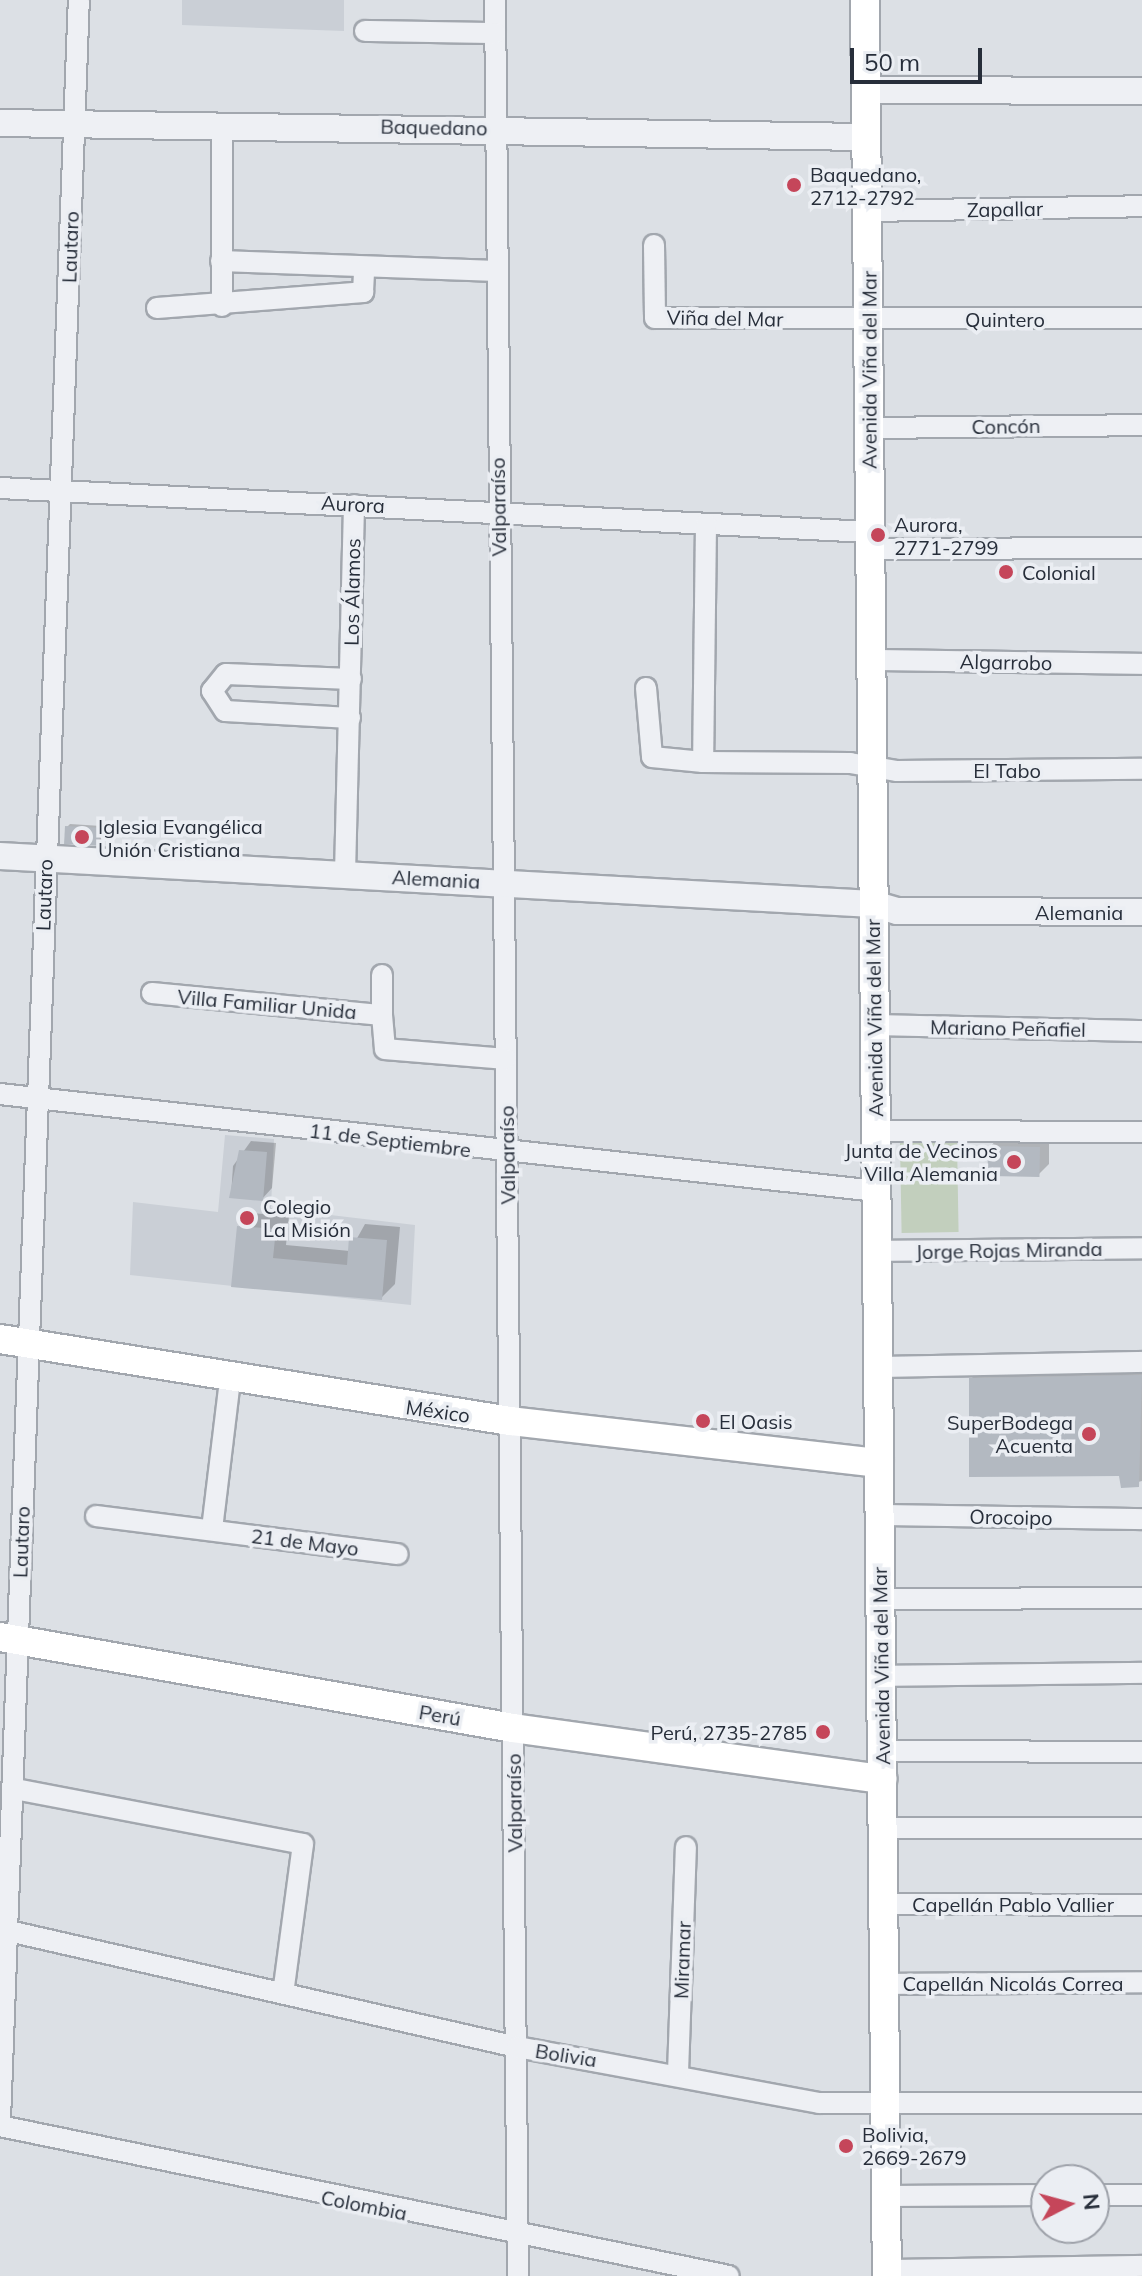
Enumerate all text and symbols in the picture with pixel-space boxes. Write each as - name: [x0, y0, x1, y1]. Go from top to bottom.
- scale bar: [854, 32, 986, 82]
- text: 50 m: [864, 47, 920, 77]
- street label: Baquedano: [380, 114, 488, 140]
- place label: Baquedano, 2712-2792: [810, 162, 921, 209]
- marker: Baquedano, 2712-2792: [785, 176, 803, 194]
- street label: Zapallar: [967, 196, 1043, 222]
- street label: Lautaro: [57, 211, 83, 283]
- street label: Avenida Viña del Mar: [857, 271, 881, 469]
- street label: Viña del Mar: [666, 305, 784, 331]
- street label: Quintero: [965, 307, 1045, 331]
- street label: Concón: [971, 413, 1041, 439]
- street label: Valparaíso: [485, 457, 511, 557]
- street label: Aurora: [320, 490, 386, 518]
- place label: Aurora, 2771-2799: [894, 512, 999, 559]
- marker: Aurora, 2771-2799: [869, 526, 887, 544]
- street label: Los Álamos: [339, 538, 365, 646]
- place label: Colonial: [1022, 560, 1096, 584]
- marker: Colonial: [997, 563, 1015, 581]
- street label: Algarrobo: [959, 649, 1053, 675]
- street label: El Tabo: [973, 758, 1041, 782]
- place label: Iglesia Evangélica Unión Cristiana: [98, 814, 263, 861]
- marker: Iglesia Evangélica Unión Cristiana: [73, 828, 91, 846]
- street label: Lautaro: [31, 859, 57, 931]
- street label: Alemania: [391, 865, 481, 893]
- street label: Alemania: [1035, 900, 1123, 924]
- street label: Avenida Viña del Mar: [860, 919, 888, 1117]
- street label: Villa Familiar Unida: [176, 984, 358, 1024]
- street label: Mariano Peñafiel: [930, 1015, 1086, 1041]
- street label: Valparaíso: [494, 1105, 520, 1205]
- street label: 11 de Septiembre: [308, 1118, 472, 1162]
- place label: Junta de Vecinos Villa Alemania: [844, 1138, 998, 1185]
- marker: Junta de Vecinos Villa Alemania: [1005, 1153, 1023, 1171]
- place label: Colegio La Misión: [263, 1194, 351, 1241]
- marker: Colegio La Misión: [238, 1209, 256, 1227]
- street label: Jorge Rojas Miranda: [915, 1236, 1103, 1264]
- street label: México: [404, 1395, 472, 1427]
- place label: El Oasis: [719, 1409, 793, 1433]
- place label: SuperBodega Acuenta: [947, 1410, 1073, 1457]
- marker: El Oasis: [694, 1412, 712, 1430]
- marker: SuperBodega Acuenta: [1080, 1425, 1098, 1443]
- street label: Orocoipo: [969, 1504, 1053, 1530]
- street label: Lautaro: [8, 1506, 34, 1578]
- street label: 21 de Mayo: [250, 1523, 360, 1561]
- street label: Avenida Viña del Mar: [867, 1567, 895, 1765]
- street label: Perú: [417, 1700, 463, 1730]
- place label: Perú, 2735-2785: [650, 1720, 807, 1744]
- marker: Perú, 2735-2785: [814, 1723, 832, 1741]
- street label: Valparaíso: [501, 1753, 527, 1853]
- street label: Capellán Pablo Vallier: [912, 1892, 1114, 1916]
- street label: Miramar: [669, 1921, 695, 1999]
- street label: Capellán Nicolás Correa: [902, 1971, 1124, 1995]
- street label: Bolivia: [534, 2038, 598, 2072]
- place label: Bolivia, 2669-2679: [862, 2122, 967, 2169]
- marker: Bolivia, 2669-2679: [837, 2137, 855, 2155]
- north arrow: [1030, 2164, 1110, 2244]
- street label: Colombia: [319, 2185, 409, 2225]
- text: N: [1077, 2192, 1107, 2211]

